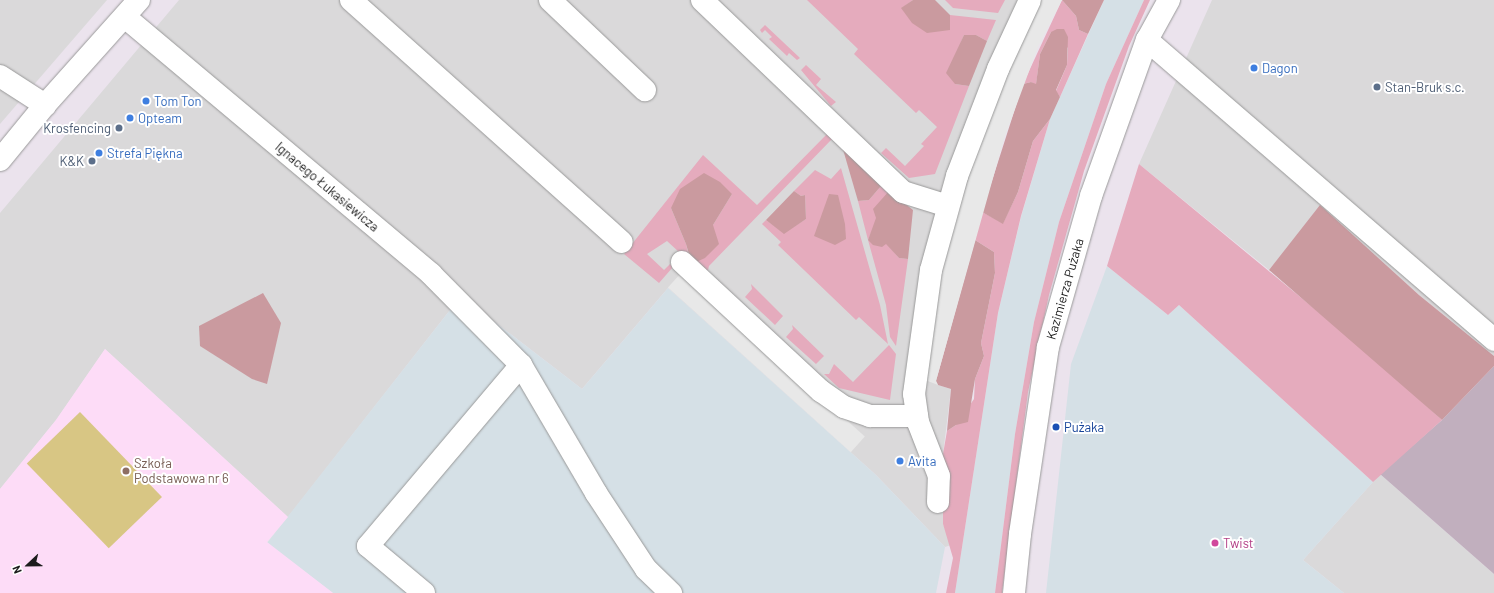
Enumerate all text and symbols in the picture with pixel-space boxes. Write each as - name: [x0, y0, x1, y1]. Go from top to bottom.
- place label: Dagon: [1262, 60, 1298, 76]
- marker: Dagon: [1249, 63, 1259, 73]
- place label: Stan-Bruk s.c.: [1385, 79, 1465, 95]
- marker: Stan-Bruk s.c.: [1372, 82, 1382, 92]
- place label: Tom Ton: [154, 93, 202, 109]
- marker: Tom Ton: [141, 96, 151, 106]
- place label: Opteam: [138, 110, 182, 126]
- marker: Opteam: [125, 113, 135, 123]
- place label: Krosfencing: [43, 120, 111, 136]
- marker: Krosfencing: [114, 123, 124, 133]
- street label: Ignacego Łukasiewicza: [272, 139, 382, 235]
- place label: Strefa Piękna: [107, 145, 183, 161]
- marker: Strefa Piękna: [94, 148, 104, 158]
- place label: K&K: [60, 153, 84, 169]
- marker: K&K: [87, 156, 97, 166]
- street label: Kazimierza Pużaka: [1043, 237, 1087, 341]
- place label: Pużaka: [1064, 419, 1104, 435]
- marker: Pużaka: [1051, 422, 1061, 432]
- place label: Avita: [908, 453, 936, 469]
- place label: Szkoła Podstawowa nr 6: [134, 456, 229, 487]
- marker: Avita: [895, 456, 905, 466]
- marker: Szkoła Podstawowa nr 6: [121, 466, 131, 476]
- place label: Twist: [1223, 535, 1254, 551]
- marker: Twist: [1210, 538, 1220, 548]
- north arrow: [8, 545, 48, 585]
- text: N: [9, 564, 24, 576]

